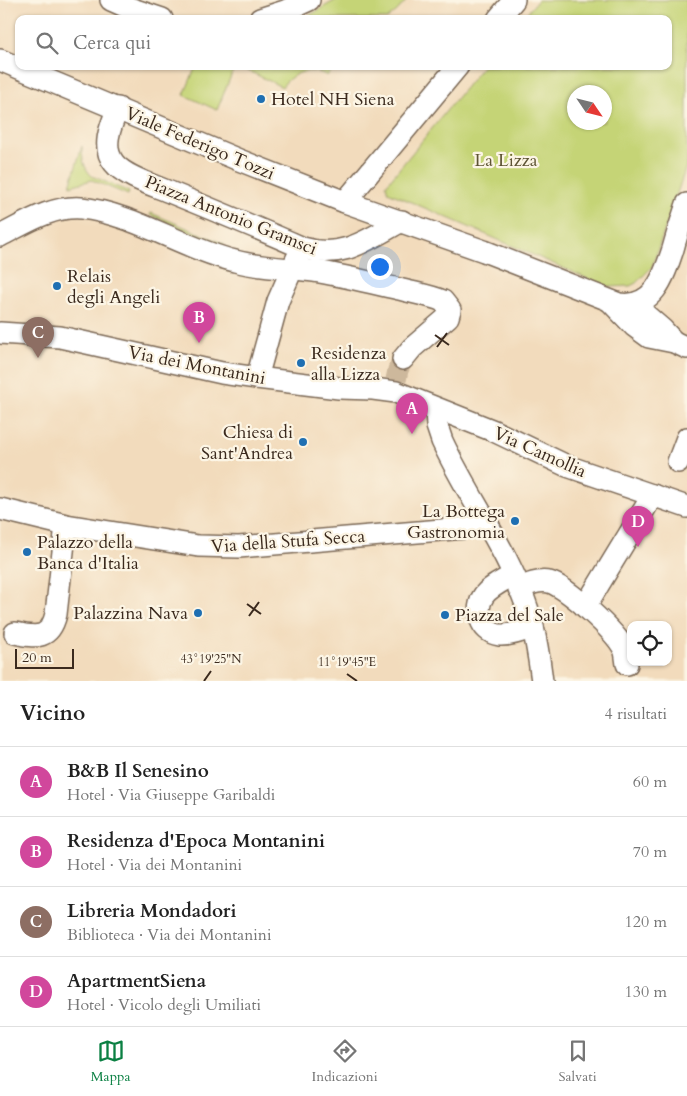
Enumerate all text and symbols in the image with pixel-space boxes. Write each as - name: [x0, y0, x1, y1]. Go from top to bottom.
- search box: [15, 15, 672, 70]
- icon: search: [33, 29, 61, 57]
- text: Cerca qui: [73, 30, 151, 56]
- north arrow: [567, 85, 612, 130]
- place label: Hotel NH Siena: [271, 87, 395, 112]
- marker: Hotel NH Siena: [255, 93, 267, 105]
- street label: Viale Federigo Tozzi: [121, 101, 278, 186]
- park label: La Lizza: [474, 148, 538, 173]
- street label: Piazza Antonio Gramsci: [141, 169, 321, 261]
- your location: [367, 254, 393, 280]
- place label: Relais degli Angeli: [67, 264, 160, 310]
- marker: Relais degli Angeli: [51, 280, 63, 292]
- pin: B: [183, 302, 215, 343]
- pin: C: [22, 317, 54, 358]
- street label: Via dei Montanini: [126, 340, 268, 391]
- place label: Residenza alla Lizza: [311, 341, 387, 387]
- marker: Residenza alla Lizza: [295, 357, 307, 369]
- pin: A: [396, 393, 428, 434]
- place label: Chiesa di Sant'Andrea: [201, 420, 293, 466]
- street label: Via Camollia: [489, 421, 590, 484]
- marker: Chiesa di Sant'Andrea: [297, 436, 309, 448]
- place label: La Bottega Gastronomia: [407, 499, 505, 545]
- pin: D: [622, 506, 654, 547]
- marker: La Bottega Gastronomia: [509, 515, 521, 527]
- street label: Via della Stufa Secca: [210, 524, 366, 559]
- place label: Palazzo della Banca d'Italia: [37, 530, 139, 576]
- marker: Palazzo della Banca d'Italia: [21, 546, 33, 558]
- place label: Palazzina Nava: [73, 601, 188, 626]
- place label: Piazza del Sale: [455, 603, 564, 628]
- marker: Palazzina Nava: [192, 607, 204, 619]
- marker: Piazza del Sale: [439, 609, 451, 621]
- map controls: [627, 621, 672, 666]
- button: locate: [627, 621, 672, 666]
- scale bar: [15, 646, 74, 669]
- text: 20 m: [22, 648, 52, 667]
- text: 43°19'25"N: [181, 651, 242, 667]
- text: 11°19'45"E: [318, 654, 376, 670]
- text: Vicino: [20, 699, 85, 728]
- text: 4 risultati: [604, 703, 667, 725]
- text: B&B Il Senesino: [67, 758, 209, 784]
- text: A: [30, 771, 42, 793]
- text: 60 m: [633, 771, 667, 793]
- text: Hotel · Via Giuseppe Garibaldi: [67, 784, 275, 806]
- text: Residenza d'Epoca Montanini: [67, 828, 325, 854]
- text: B: [30, 841, 42, 863]
- text: 70 m: [633, 841, 667, 863]
- text: Hotel · Via dei Montanini: [67, 854, 242, 876]
- text: Libreria Mondadori: [67, 898, 237, 924]
- text: C: [30, 911, 42, 933]
- text: 120 m: [625, 911, 667, 933]
- text: Biblioteca · Via dei Montanini: [67, 924, 271, 946]
- text: ApartmentSiena: [67, 968, 206, 994]
- text: D: [29, 981, 43, 1003]
- text: 130 m: [625, 981, 667, 1003]
- text: Hotel · Vicolo degli Umiliati: [67, 994, 261, 1016]
- tab: Mappa: [90, 1037, 131, 1086]
- tab: Indicazioni: [311, 1037, 378, 1086]
- tab: Salvati: [558, 1037, 597, 1086]

